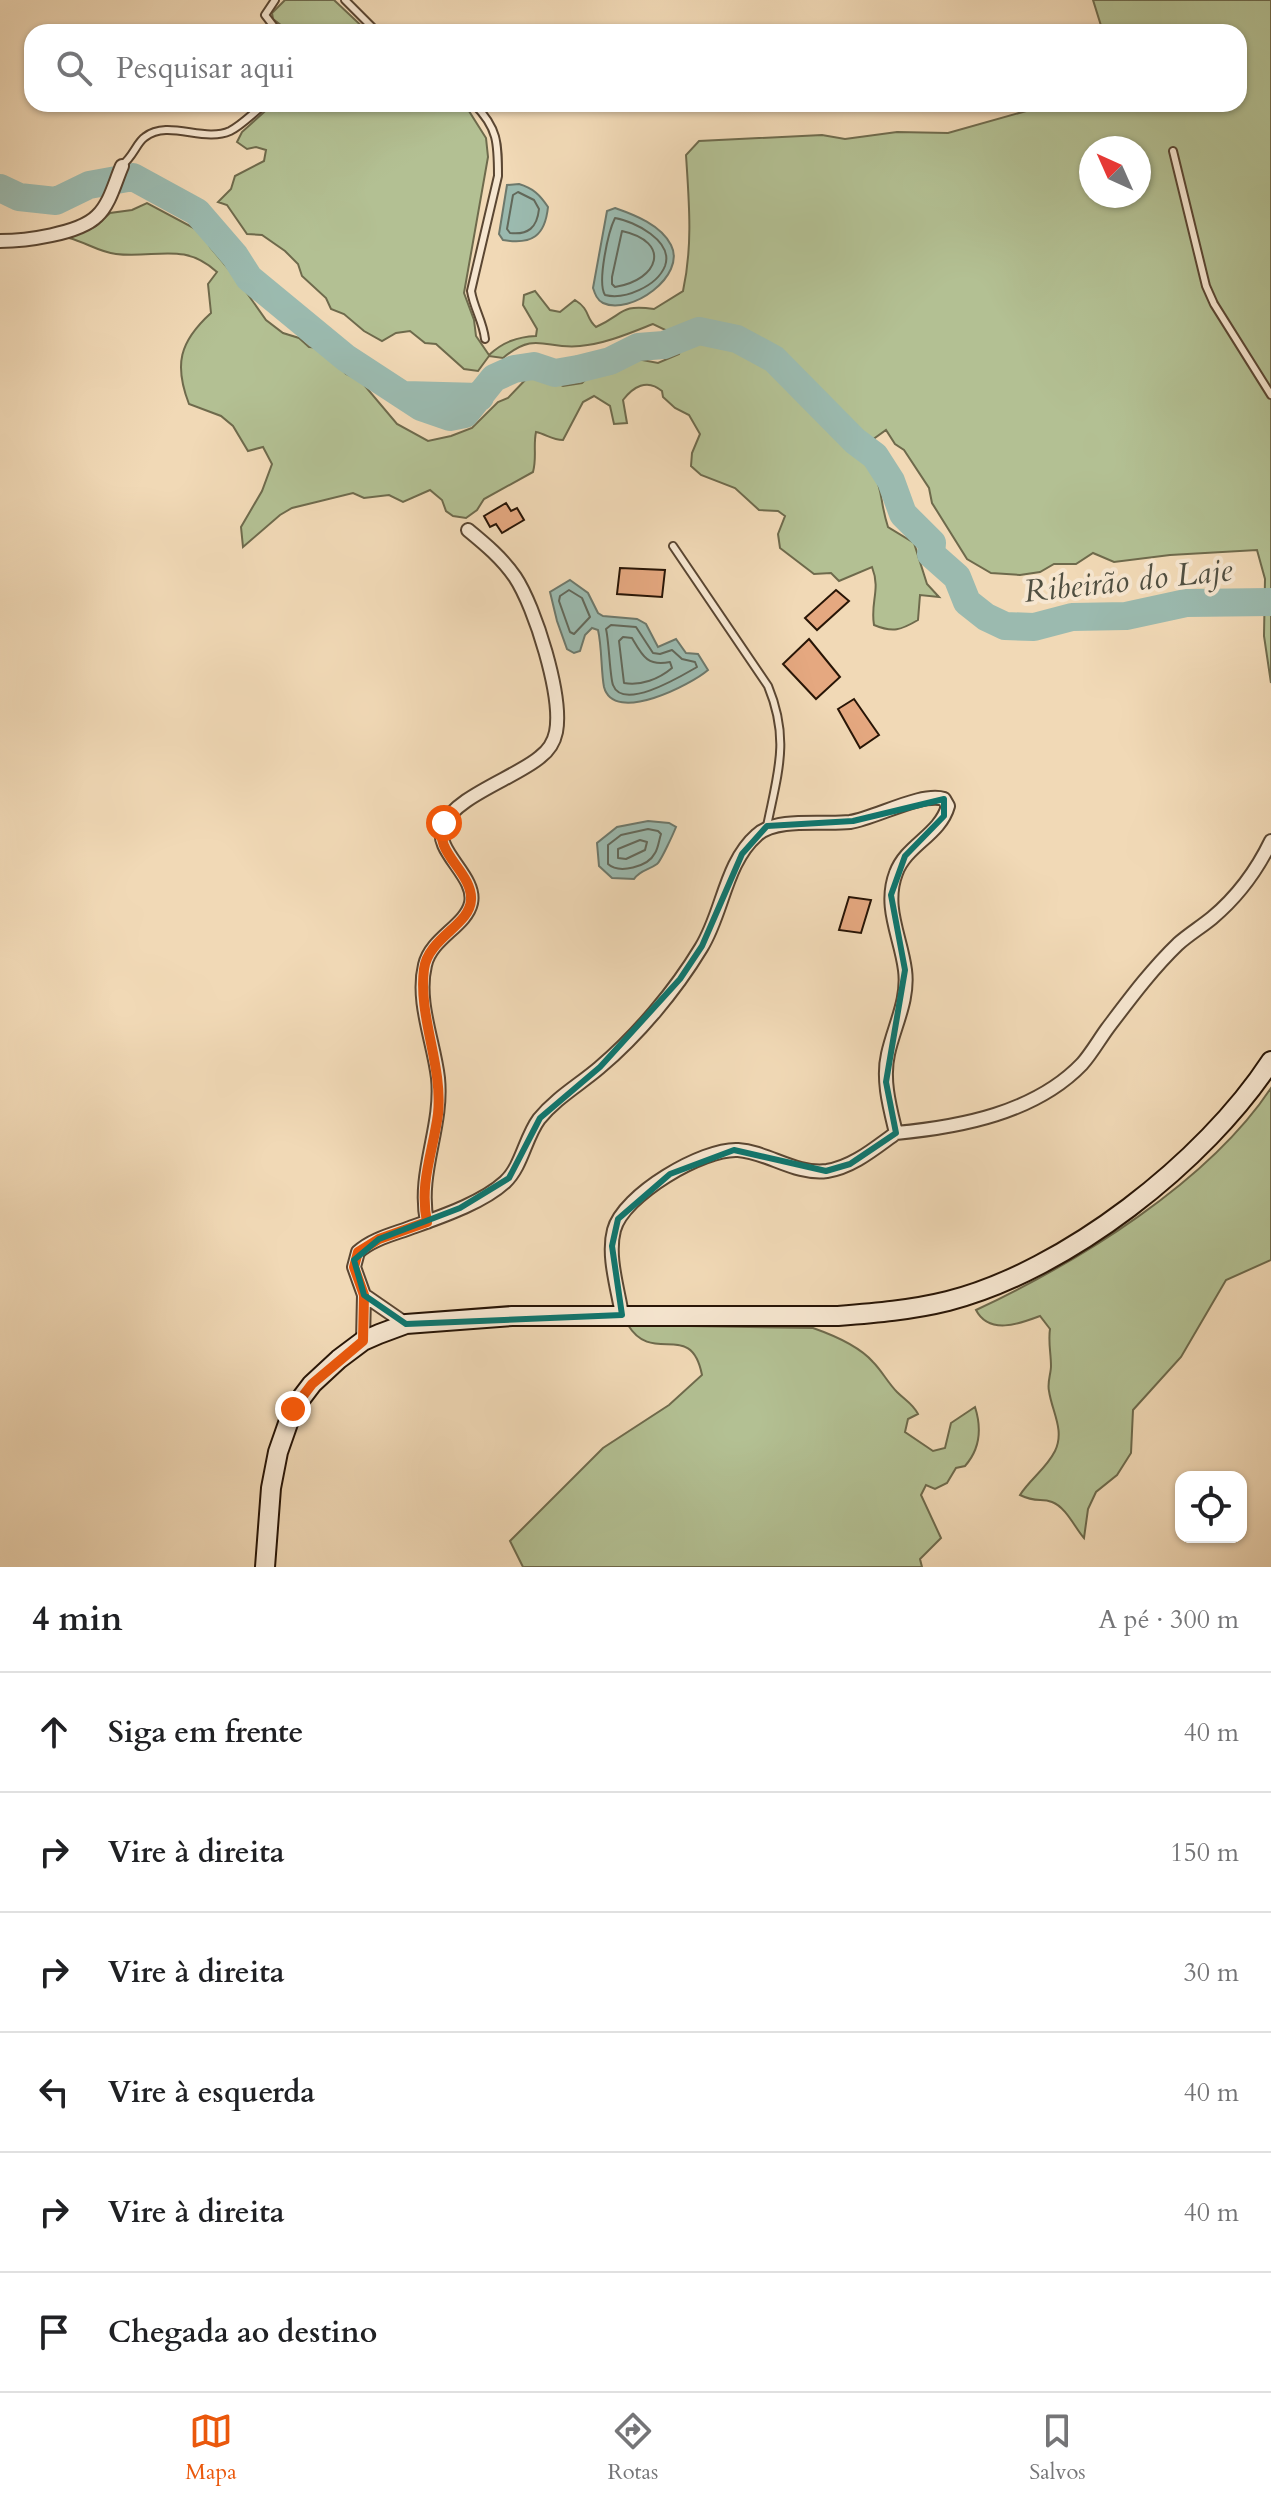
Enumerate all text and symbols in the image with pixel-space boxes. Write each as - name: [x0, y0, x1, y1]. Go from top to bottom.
- search box: [24, 24, 1247, 112]
- icon: search: [52, 46, 96, 90]
- text: Pesquisar aqui: [116, 48, 294, 89]
- north arrow: [1079, 136, 1151, 208]
- water label: Ribeirão do Laje: [1022, 548, 1235, 614]
- route start: [426, 805, 462, 841]
- route end: [275, 1391, 311, 1427]
- map controls: [1175, 1471, 1247, 1543]
- button: locate: [1175, 1471, 1247, 1543]
- text: 4 min: [32, 1596, 123, 1642]
- text: A pé · 300 m: [1098, 1602, 1239, 1637]
- icon: ahead: [32, 1710, 76, 1754]
- text: Siga em frente: [108, 1712, 303, 1753]
- text: 40 m: [1183, 1715, 1239, 1750]
- icon: right: [32, 1830, 76, 1874]
- text: Vire à direita: [108, 1832, 285, 1873]
- text: 150 m: [1170, 1835, 1239, 1870]
- icon: right: [32, 1950, 76, 1994]
- text: Vire à direita: [108, 1952, 285, 1993]
- text: 30 m: [1183, 1955, 1239, 1990]
- icon: left: [32, 2070, 76, 2114]
- text: Vire à esquerda: [108, 2072, 315, 2113]
- text: 40 m: [1183, 2075, 1239, 2110]
- icon: right: [32, 2190, 76, 2234]
- text: Vire à direita: [108, 2192, 285, 2233]
- text: 40 m: [1183, 2195, 1239, 2230]
- icon: arrive: [32, 2310, 76, 2354]
- text: Chegada ao destino: [108, 2312, 377, 2353]
- tab: Mapa: [185, 2409, 237, 2487]
- tab: Rotas: [607, 2409, 658, 2487]
- tab: Salvos: [1029, 2409, 1086, 2487]

